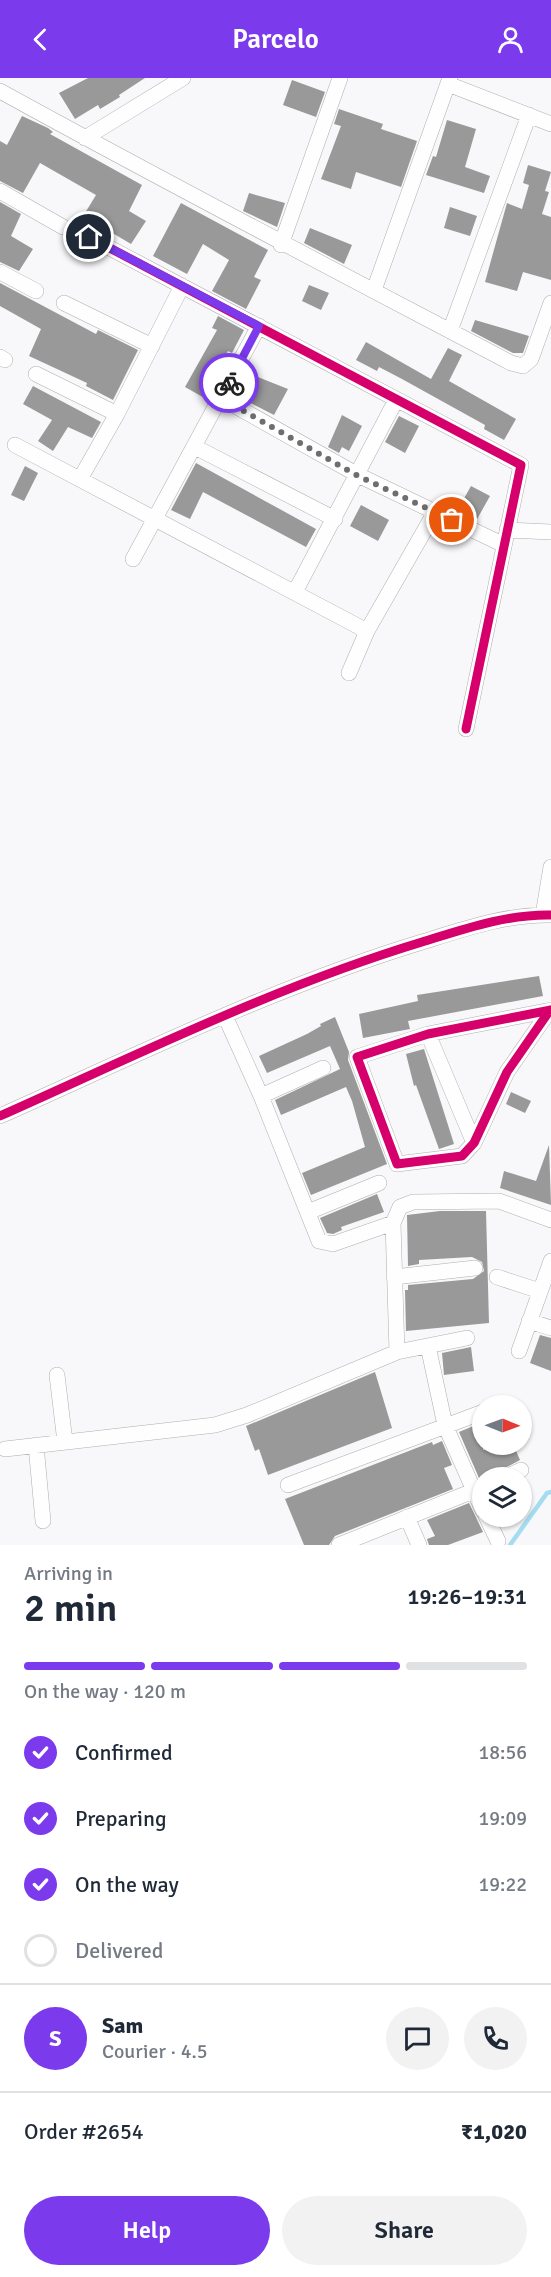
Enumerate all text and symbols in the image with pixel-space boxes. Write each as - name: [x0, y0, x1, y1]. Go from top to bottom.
- icon: back: [24, 23, 57, 56]
- text: Parcelo: [232, 23, 319, 56]
- icon: person: [494, 23, 527, 56]
- pin: [63, 211, 114, 262]
- icon: home: [72, 220, 105, 253]
- courier: [199, 353, 259, 413]
- icon: bike: [213, 367, 246, 400]
- pin: [426, 494, 477, 545]
- icon: bag: [435, 503, 468, 536]
- north arrow: [472, 1395, 532, 1455]
- map controls: [472, 1395, 532, 1527]
- button: layers: [472, 1467, 532, 1527]
- text: Arriving in: [24, 1561, 113, 1586]
- text: 19:26–19:31: [408, 1583, 527, 1610]
- text: 2 min: [24, 1584, 117, 1632]
- text: On the way · 120 m: [24, 1679, 186, 1704]
- icon: check: [24, 1736, 57, 1769]
- text: Confirmed: [75, 1739, 173, 1766]
- text: 18:56: [478, 1740, 527, 1765]
- icon: check: [24, 1802, 57, 1835]
- text: Preparing: [75, 1805, 167, 1832]
- text: 19:09: [478, 1806, 527, 1831]
- icon: check: [24, 1868, 57, 1901]
- text: On the way: [75, 1871, 179, 1898]
- text: 19:22: [478, 1872, 527, 1897]
- text: Delivered: [75, 1937, 163, 1964]
- button: chat: [386, 2007, 449, 2070]
- button: phone: [464, 2007, 527, 2070]
- text: Sam: [102, 2012, 143, 2039]
- text: S: [49, 2025, 62, 2052]
- text: Courier · 4.5: [102, 2039, 208, 2064]
- text: Order #2654: [24, 2118, 144, 2145]
- text: ₹1,020: [461, 2118, 527, 2145]
- button: Help: [24, 2196, 270, 2265]
- button: Share: [282, 2196, 527, 2265]

